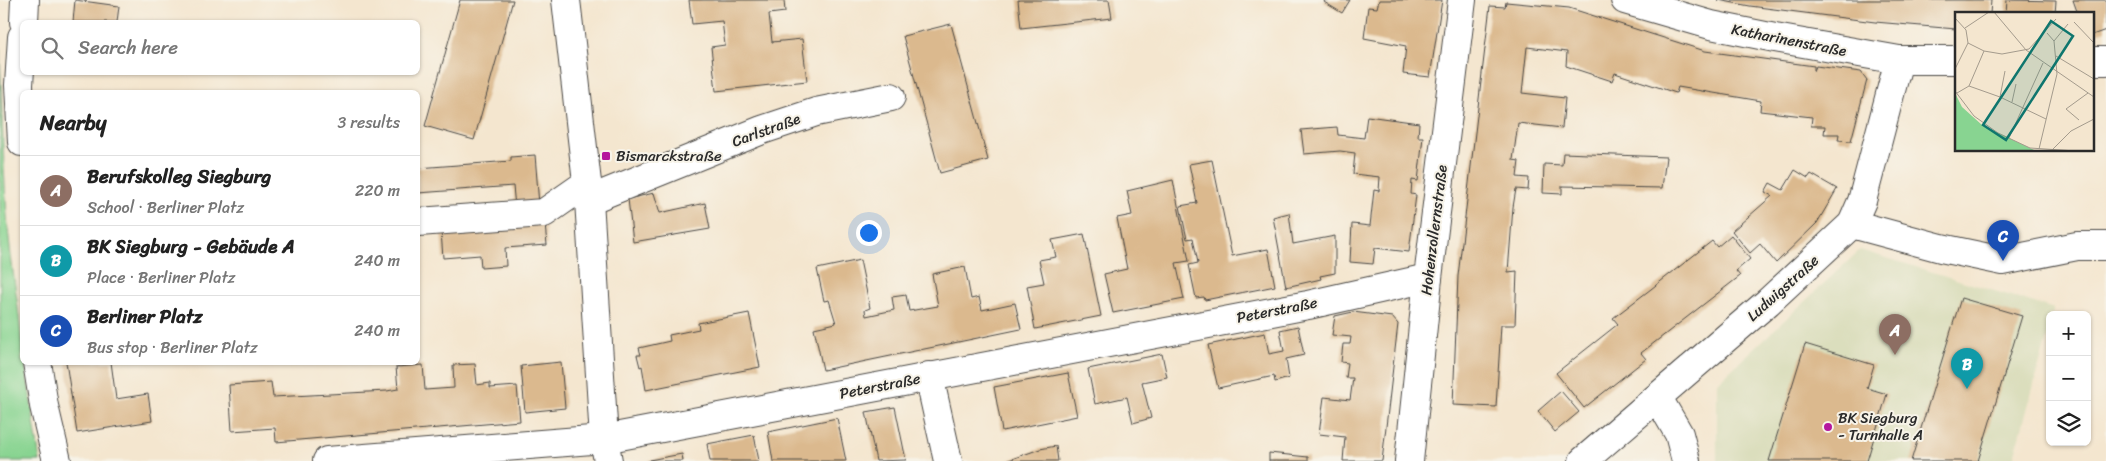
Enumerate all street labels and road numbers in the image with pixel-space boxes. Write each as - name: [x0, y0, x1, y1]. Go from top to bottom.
- street label: Katharinenstraße: [1729, 16, 1849, 64]
- street label: Carlstraße: [728, 106, 804, 154]
- street label: Hohenzollernstraße: [1413, 163, 1455, 297]
- street label: Ludwigstraße: [1741, 248, 1825, 328]
- street label: Peterstraße: [1234, 289, 1320, 331]
- street label: Peterstraße: [837, 365, 923, 407]

